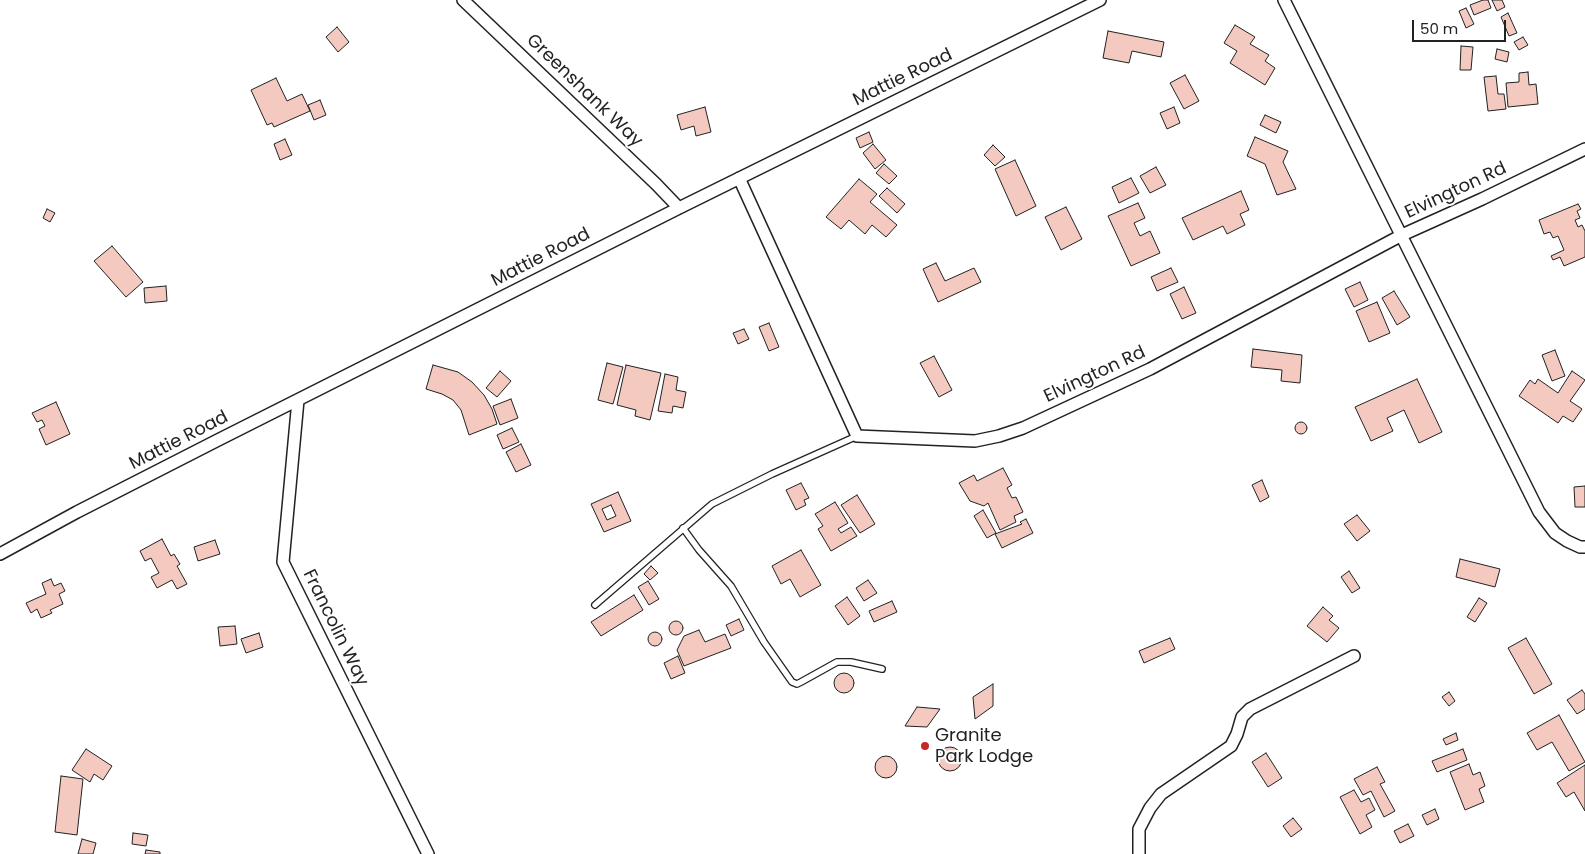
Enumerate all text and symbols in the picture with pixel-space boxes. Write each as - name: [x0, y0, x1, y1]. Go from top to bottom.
- scale bar: [1415, 10, 1509, 42]
- text: 50 m: [1420, 18, 1458, 39]
- street label: Greenshank Way: [521, 30, 647, 152]
- street label: Mattie Road: [850, 45, 956, 111]
- street label: Elvington Rd: [1402, 158, 1510, 224]
- street label: Mattie Road: [488, 224, 594, 292]
- street label: Elvington Rd: [1041, 342, 1149, 408]
- street label: Mattie Road: [126, 407, 232, 475]
- street label: Francolin Way: [297, 566, 373, 690]
- place label: Granite Park Lodge: [935, 725, 1033, 768]
- marker: Granite Park Lodge: [919, 740, 931, 752]

